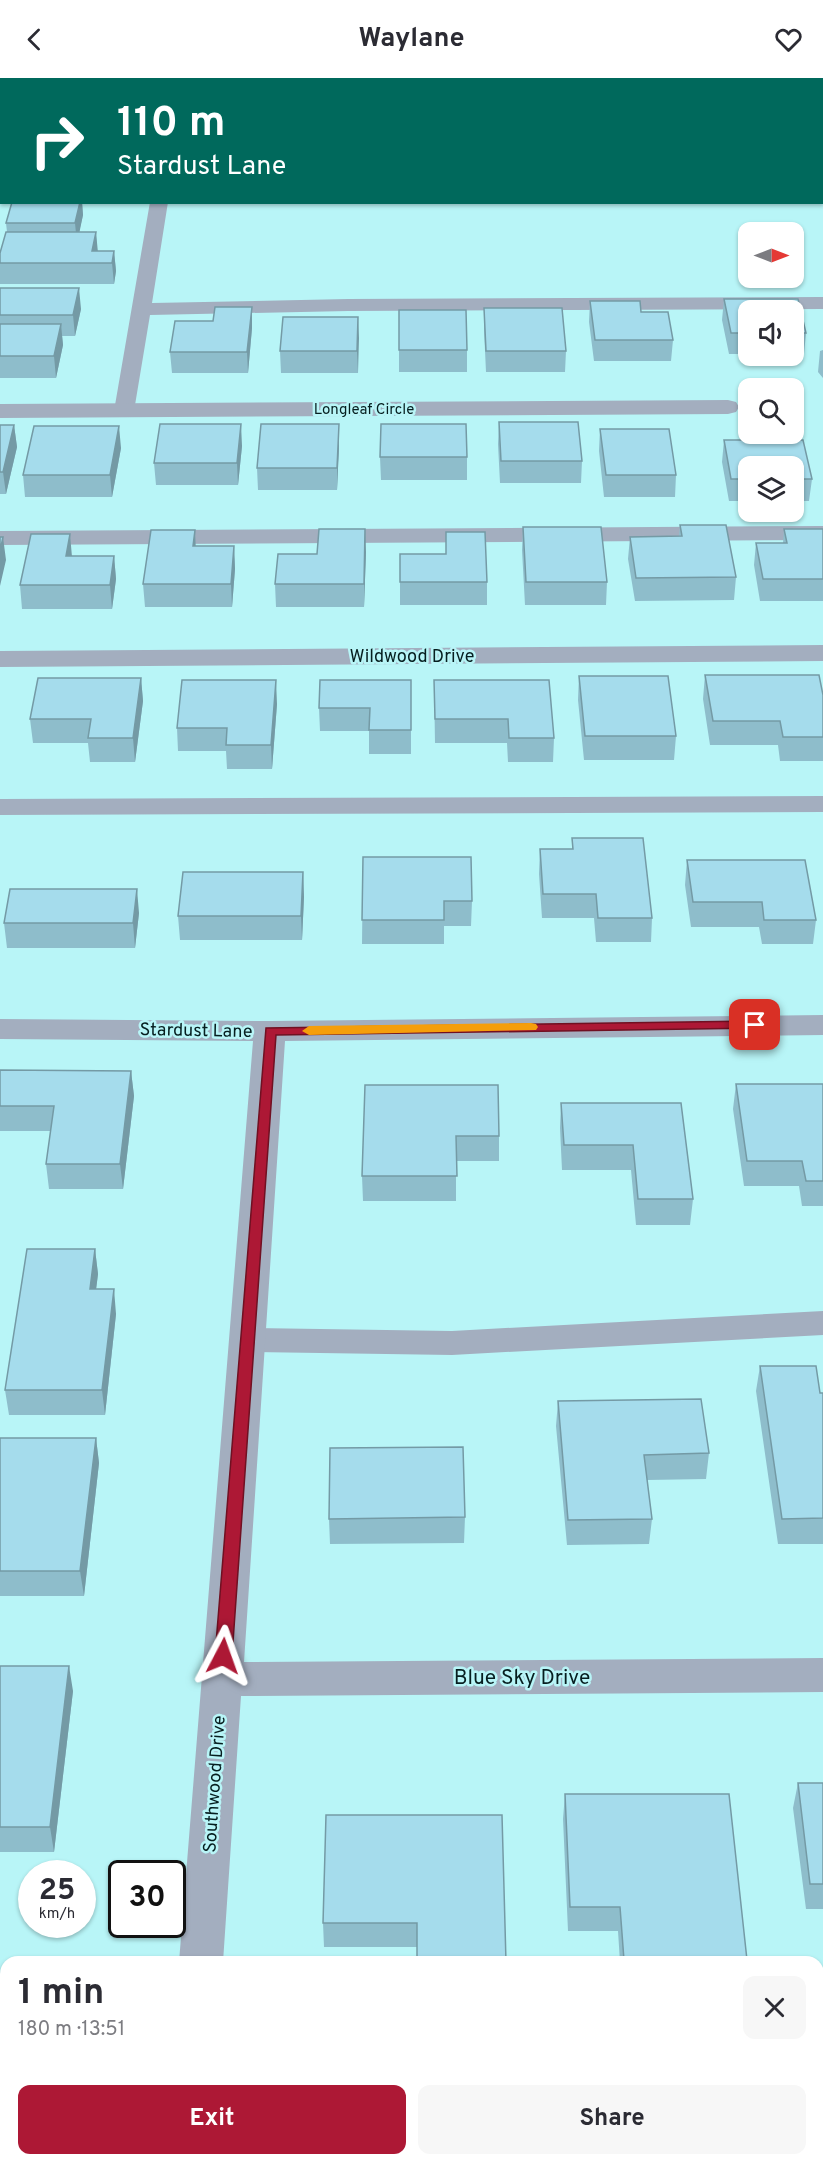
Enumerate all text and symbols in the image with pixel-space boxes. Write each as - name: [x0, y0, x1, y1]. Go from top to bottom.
- text: Waylane: [358, 22, 465, 56]
- icon: back: [18, 23, 51, 56]
- icon: heart: [772, 23, 805, 56]
- text: 110 m: [117, 98, 226, 151]
- icon: right: [18, 102, 96, 180]
- text: Stardust Lane: [117, 150, 286, 184]
- north arrow: [738, 222, 804, 288]
- map controls: [738, 222, 804, 522]
- button: sound: [738, 300, 804, 366]
- button: search: [738, 378, 804, 444]
- street label: Longleaf Circle: [314, 401, 414, 420]
- button: layers: [738, 456, 804, 522]
- street label: Wildwood Drive: [350, 646, 474, 669]
- pin: [729, 999, 780, 1050]
- icon: arrive: [738, 1008, 771, 1041]
- street label: Stardust Lane: [139, 1019, 253, 1044]
- position arrow: [191, 1624, 255, 1688]
- street label: Blue Sky Drive: [454, 1665, 590, 1692]
- street label: Southwood Drive: [199, 1715, 232, 1853]
- speed limit sign: 30: [108, 1860, 186, 1938]
- text: 25: [39, 1873, 75, 1910]
- text: km/h: [39, 1905, 75, 1924]
- text: 1 min: [18, 1971, 104, 2017]
- button: close: [743, 1976, 806, 2039]
- text: 180 m · 13:51: [18, 2017, 125, 2043]
- button: Exit: [18, 2085, 406, 2154]
- button: Share: [418, 2085, 806, 2154]

